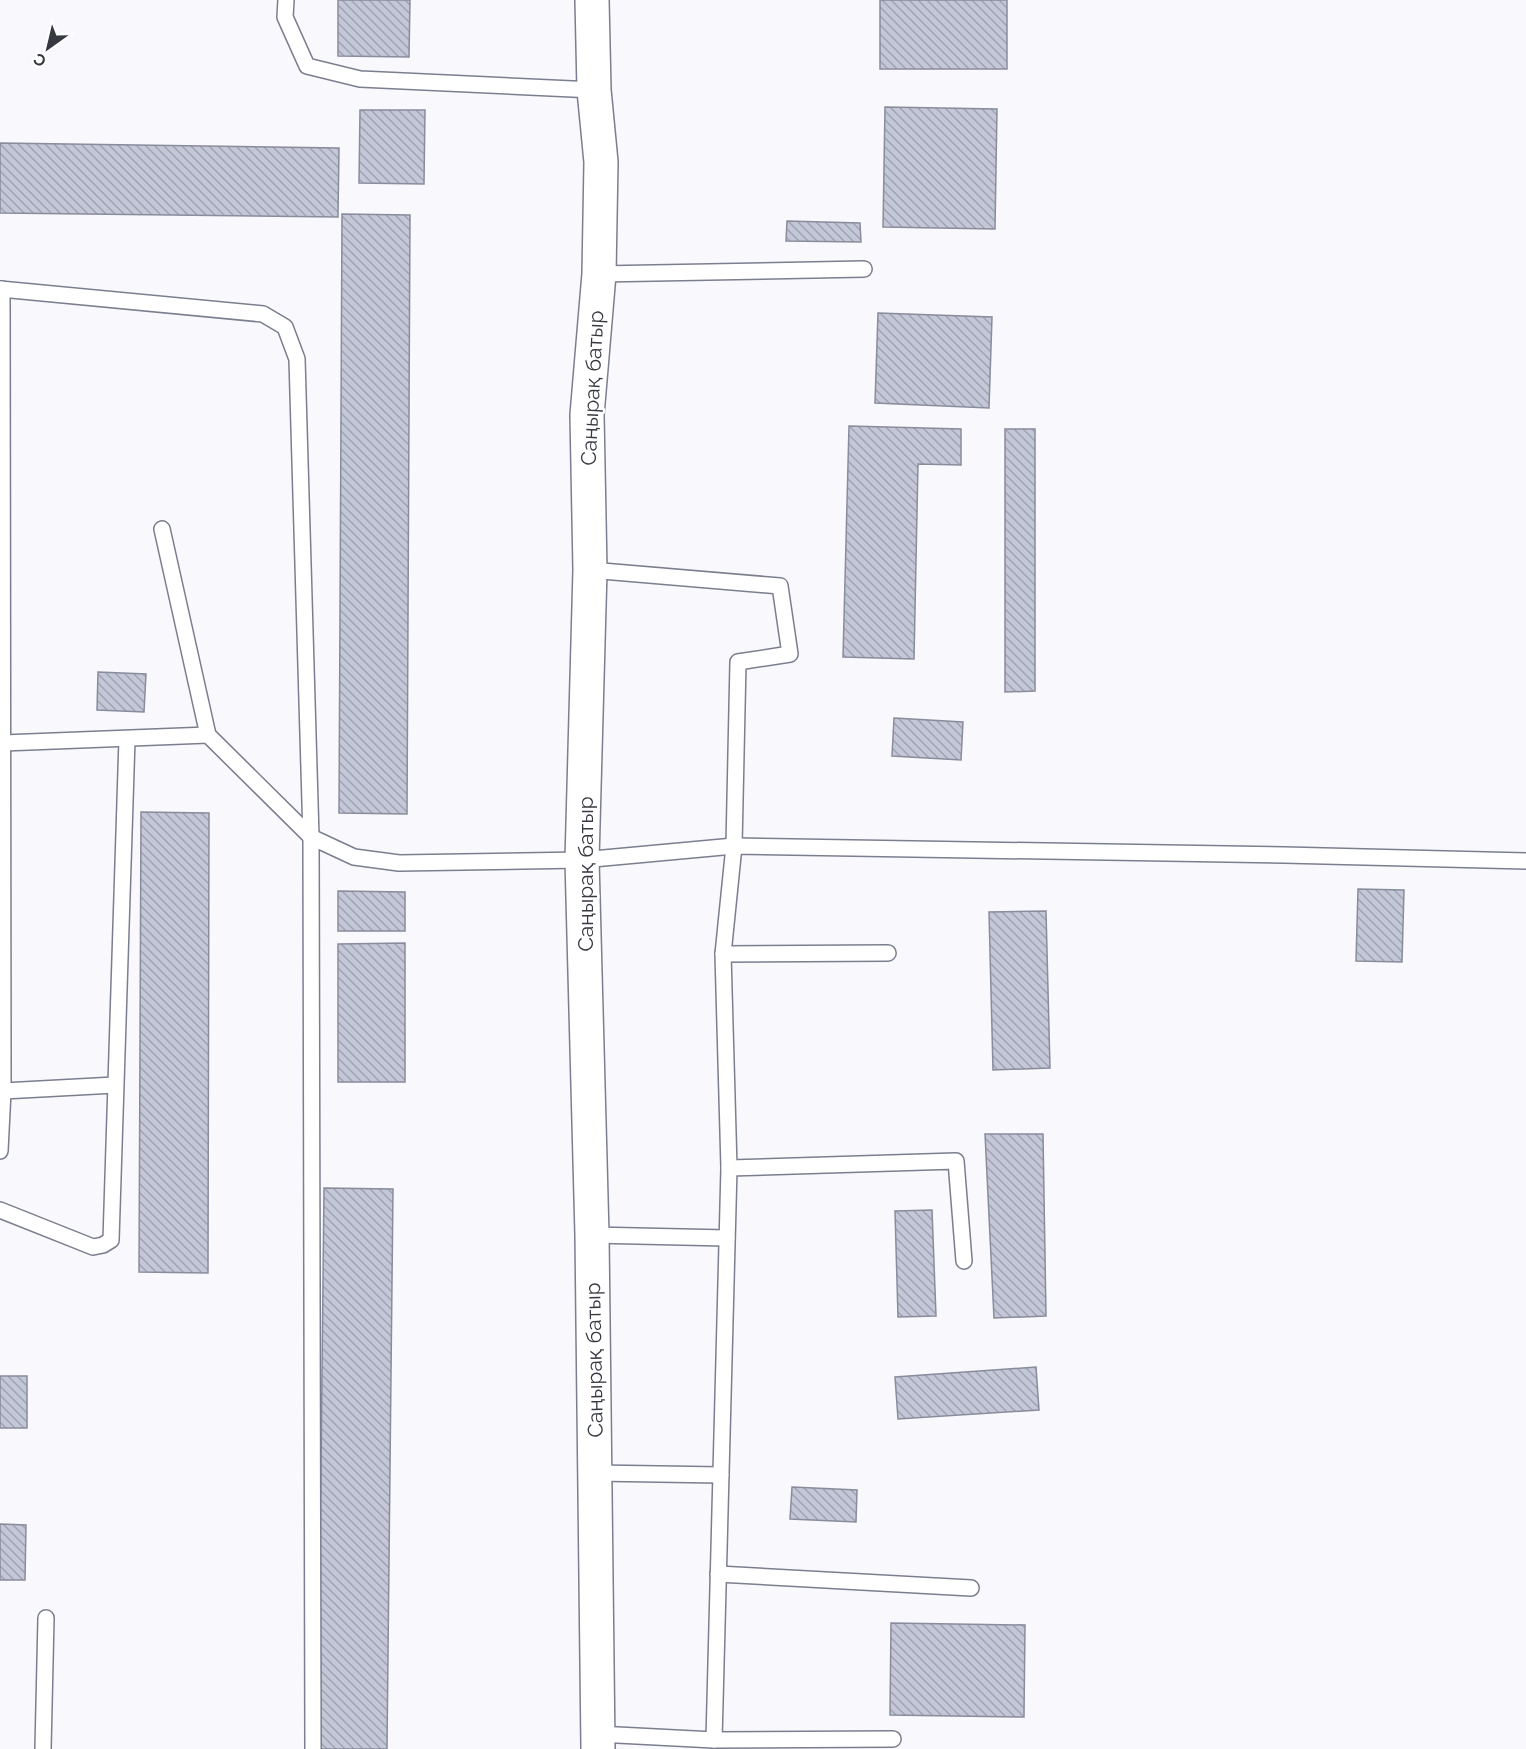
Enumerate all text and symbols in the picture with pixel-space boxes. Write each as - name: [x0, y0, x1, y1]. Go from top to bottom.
- north arrow: [18, 18, 78, 78]
- text: С: [30, 49, 50, 71]
- street label: Саңырақ батыр: [575, 310, 609, 466]
- street label: Саңырақ батыр: [573, 796, 598, 952]
- street label: Саңырақ батыр: [580, 1282, 608, 1438]

